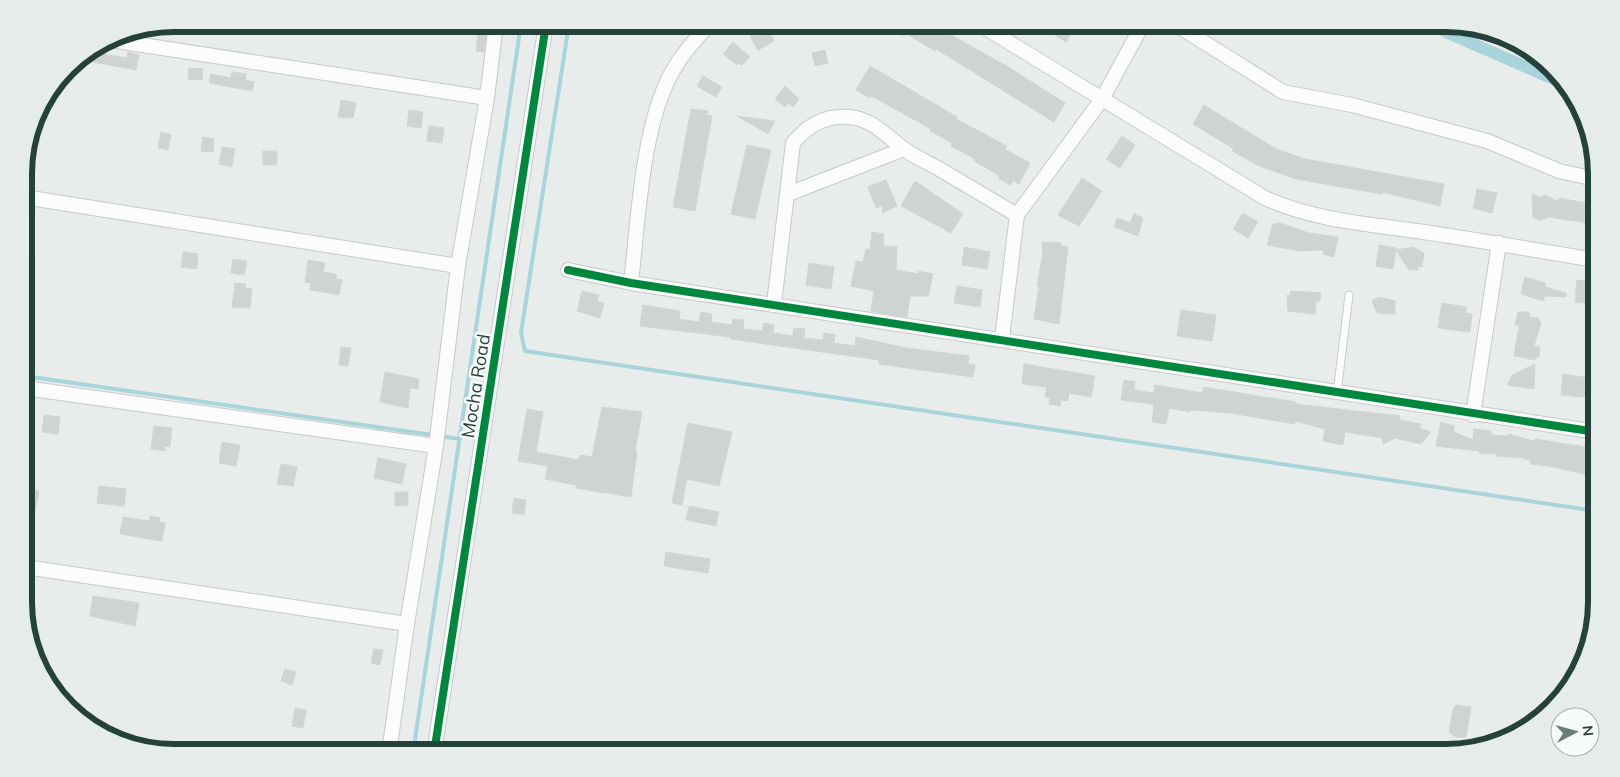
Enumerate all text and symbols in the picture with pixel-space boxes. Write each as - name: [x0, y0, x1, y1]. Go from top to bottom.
- street label: Mocha Road: [456, 332, 495, 439]
- north arrow: [1550, 707, 1600, 757]
- text: N: [1578, 724, 1597, 737]

